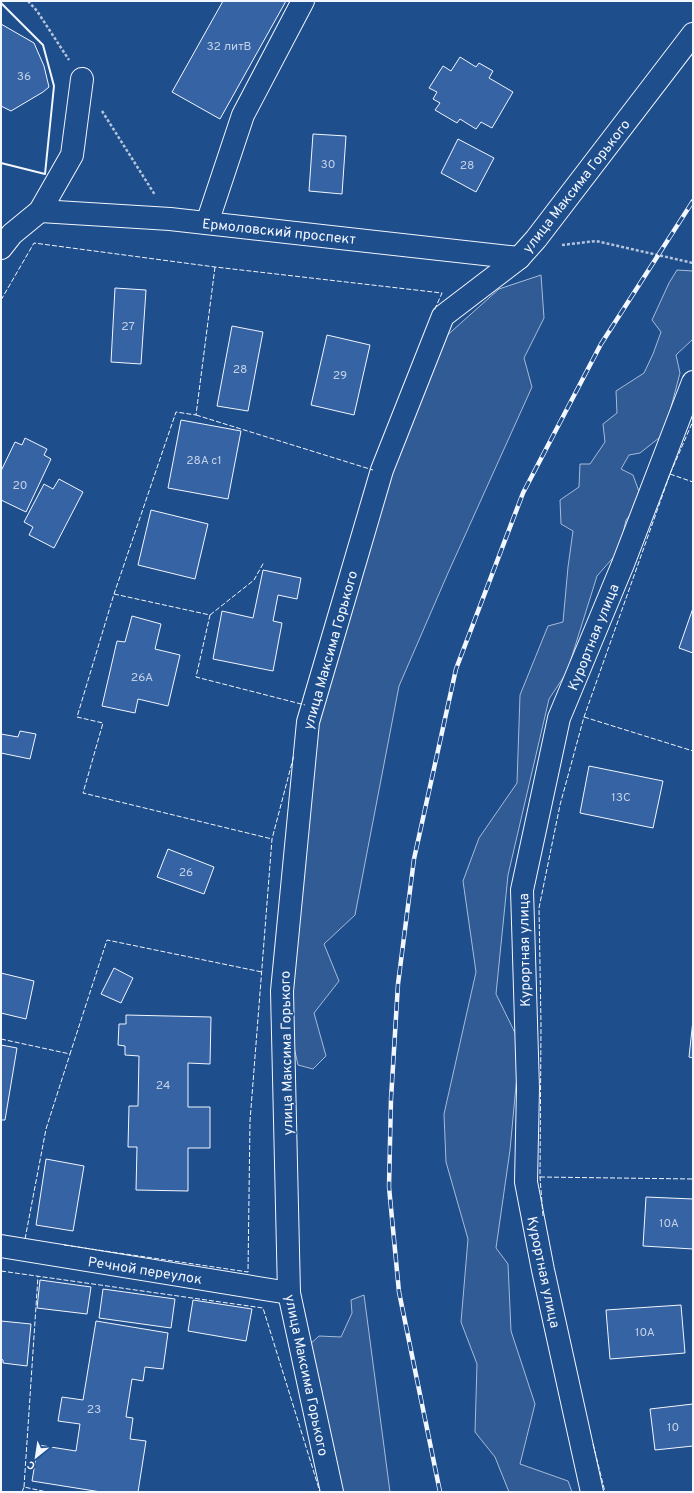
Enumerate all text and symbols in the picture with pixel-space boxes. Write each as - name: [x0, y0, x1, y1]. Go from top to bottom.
- house number: 32 литВ: [207, 39, 252, 55]
- house number: 36: [17, 69, 31, 85]
- street label: улица Максима Горького: [520, 117, 635, 257]
- house number: 30: [321, 157, 335, 173]
- house number: 28: [460, 158, 474, 174]
- street label: Ермоловский проспект: [201, 216, 356, 249]
- house number: 27: [121, 319, 135, 335]
- house number: 28: [233, 362, 247, 378]
- house number: 29: [333, 368, 347, 384]
- house number: 28А с1: [186, 453, 222, 469]
- house number: 20: [12, 478, 28, 494]
- street label: улица Максима Горького: [301, 569, 362, 732]
- street label: Курортная улица: [565, 582, 624, 693]
- house number: 26А: [131, 670, 153, 686]
- house number: 13С: [611, 790, 631, 806]
- house number: 26: [179, 865, 193, 881]
- street label: Курортная улица: [516, 893, 535, 1007]
- street label: улица Максима Горького: [278, 970, 297, 1135]
- house number: 24: [156, 1078, 170, 1094]
- street label: Курортная улица: [522, 1215, 563, 1330]
- house number: 10А: [659, 1216, 679, 1232]
- street label: Речной переулок: [86, 1254, 203, 1289]
- street label: улица Максима Горького: [280, 1293, 331, 1458]
- house number: 10А: [635, 1325, 655, 1341]
- house number: 23: [87, 1402, 101, 1418]
- house number: 10: [667, 1420, 679, 1436]
- north arrow: [16, 1437, 56, 1477]
- text: С: [25, 1457, 38, 1473]

